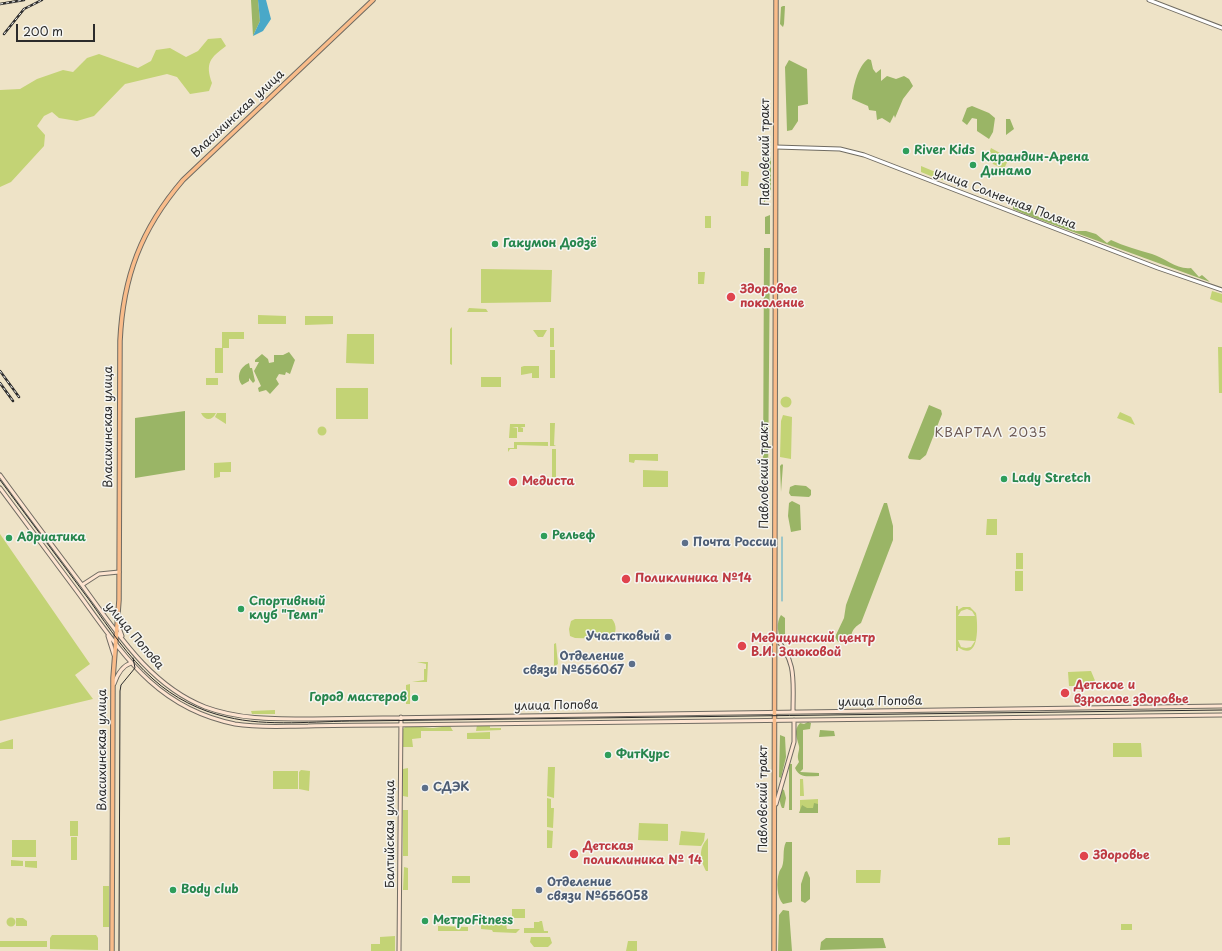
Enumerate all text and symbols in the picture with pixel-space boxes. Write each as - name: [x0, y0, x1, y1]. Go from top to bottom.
- scale bar: [18, 16, 97, 42]
- text: 200 m: [23, 22, 63, 40]
- street label: Власихинская улица: [189, 67, 287, 161]
- street label: Павловский тракт: [759, 98, 773, 206]
- place label: River Kids: [914, 144, 975, 158]
- marker: River Kids: [901, 146, 911, 156]
- place label: Карандин-Арена Динамо: [981, 151, 1089, 179]
- marker: Карандин-Арена Динамо: [968, 160, 978, 170]
- street label: улица Солнечная Поляна: [932, 165, 1078, 233]
- place label: Гакумон Додзё: [503, 237, 597, 251]
- marker: Гакумон Додзё: [490, 239, 500, 249]
- place label: Здоровое поколение: [740, 283, 804, 311]
- marker: Здоровое поколение: [725, 291, 737, 303]
- street label: Власихинская улица: [102, 366, 116, 488]
- street label: Павловский тракт: [758, 421, 772, 529]
- district label: КВАРТАЛ 2035: [935, 425, 1047, 441]
- place label: Lady Stretch: [1012, 472, 1091, 486]
- marker: Lady Stretch: [999, 474, 1009, 484]
- place label: Медиста: [522, 475, 575, 489]
- marker: Медиста: [507, 476, 519, 488]
- place label: Рельеф: [552, 529, 595, 543]
- place label: Адриатика: [17, 531, 86, 545]
- marker: Рельеф: [539, 531, 549, 541]
- marker: Адриатика: [4, 533, 14, 543]
- place label: Почта России: [693, 536, 777, 550]
- marker: Почта России: [680, 538, 690, 548]
- place label: Поликлиника №14: [635, 572, 752, 586]
- marker: Поликлиника №14: [620, 573, 632, 585]
- place label: Спортивный клуб "Темп": [249, 595, 325, 623]
- street label: улица Попова: [101, 599, 167, 673]
- marker: Спортивный клуб "Темп": [236, 604, 246, 614]
- place label: Участковый: [586, 630, 660, 644]
- marker: Участковый: [663, 632, 673, 642]
- place label: Медицинский центр В.И. Заюковой: [751, 632, 875, 660]
- marker: Медицинский центр В.И. Заюковой: [736, 640, 748, 652]
- place label: Отделение связи №656067: [523, 650, 624, 678]
- marker: Отделение связи №656067: [627, 659, 637, 669]
- place label: Детское и взрослое здоровье: [1074, 679, 1189, 707]
- marker: Детское и взрослое здоровье: [1059, 687, 1071, 699]
- street label: Власихинская улица: [96, 689, 110, 811]
- place label: Город мастеров: [309, 691, 407, 705]
- marker: Город мастеров: [410, 693, 420, 703]
- street label: улица Попова: [838, 694, 922, 710]
- street label: улица Попова: [514, 698, 598, 714]
- street label: Павловский тракт: [757, 745, 771, 853]
- place label: ФитКурс: [616, 748, 670, 762]
- marker: ФитКурс: [603, 750, 613, 760]
- street label: Балтийская улица: [384, 780, 398, 888]
- place label: СДЭК: [433, 781, 469, 795]
- marker: СДЭК: [420, 783, 430, 793]
- place label: Детская поликлиника № 14: [583, 840, 702, 868]
- marker: Детская поликлиника № 14: [568, 848, 580, 860]
- place label: Здоровье: [1093, 849, 1150, 863]
- marker: Здоровье: [1078, 850, 1090, 862]
- place label: Отделение связи №656058: [547, 876, 648, 904]
- place label: Body club: [181, 883, 238, 897]
- marker: Body club: [168, 885, 178, 895]
- marker: Отделение связи №656058: [534, 885, 544, 895]
- place label: МетроFitness: [433, 914, 513, 928]
- marker: МетроFitness: [420, 916, 430, 926]

